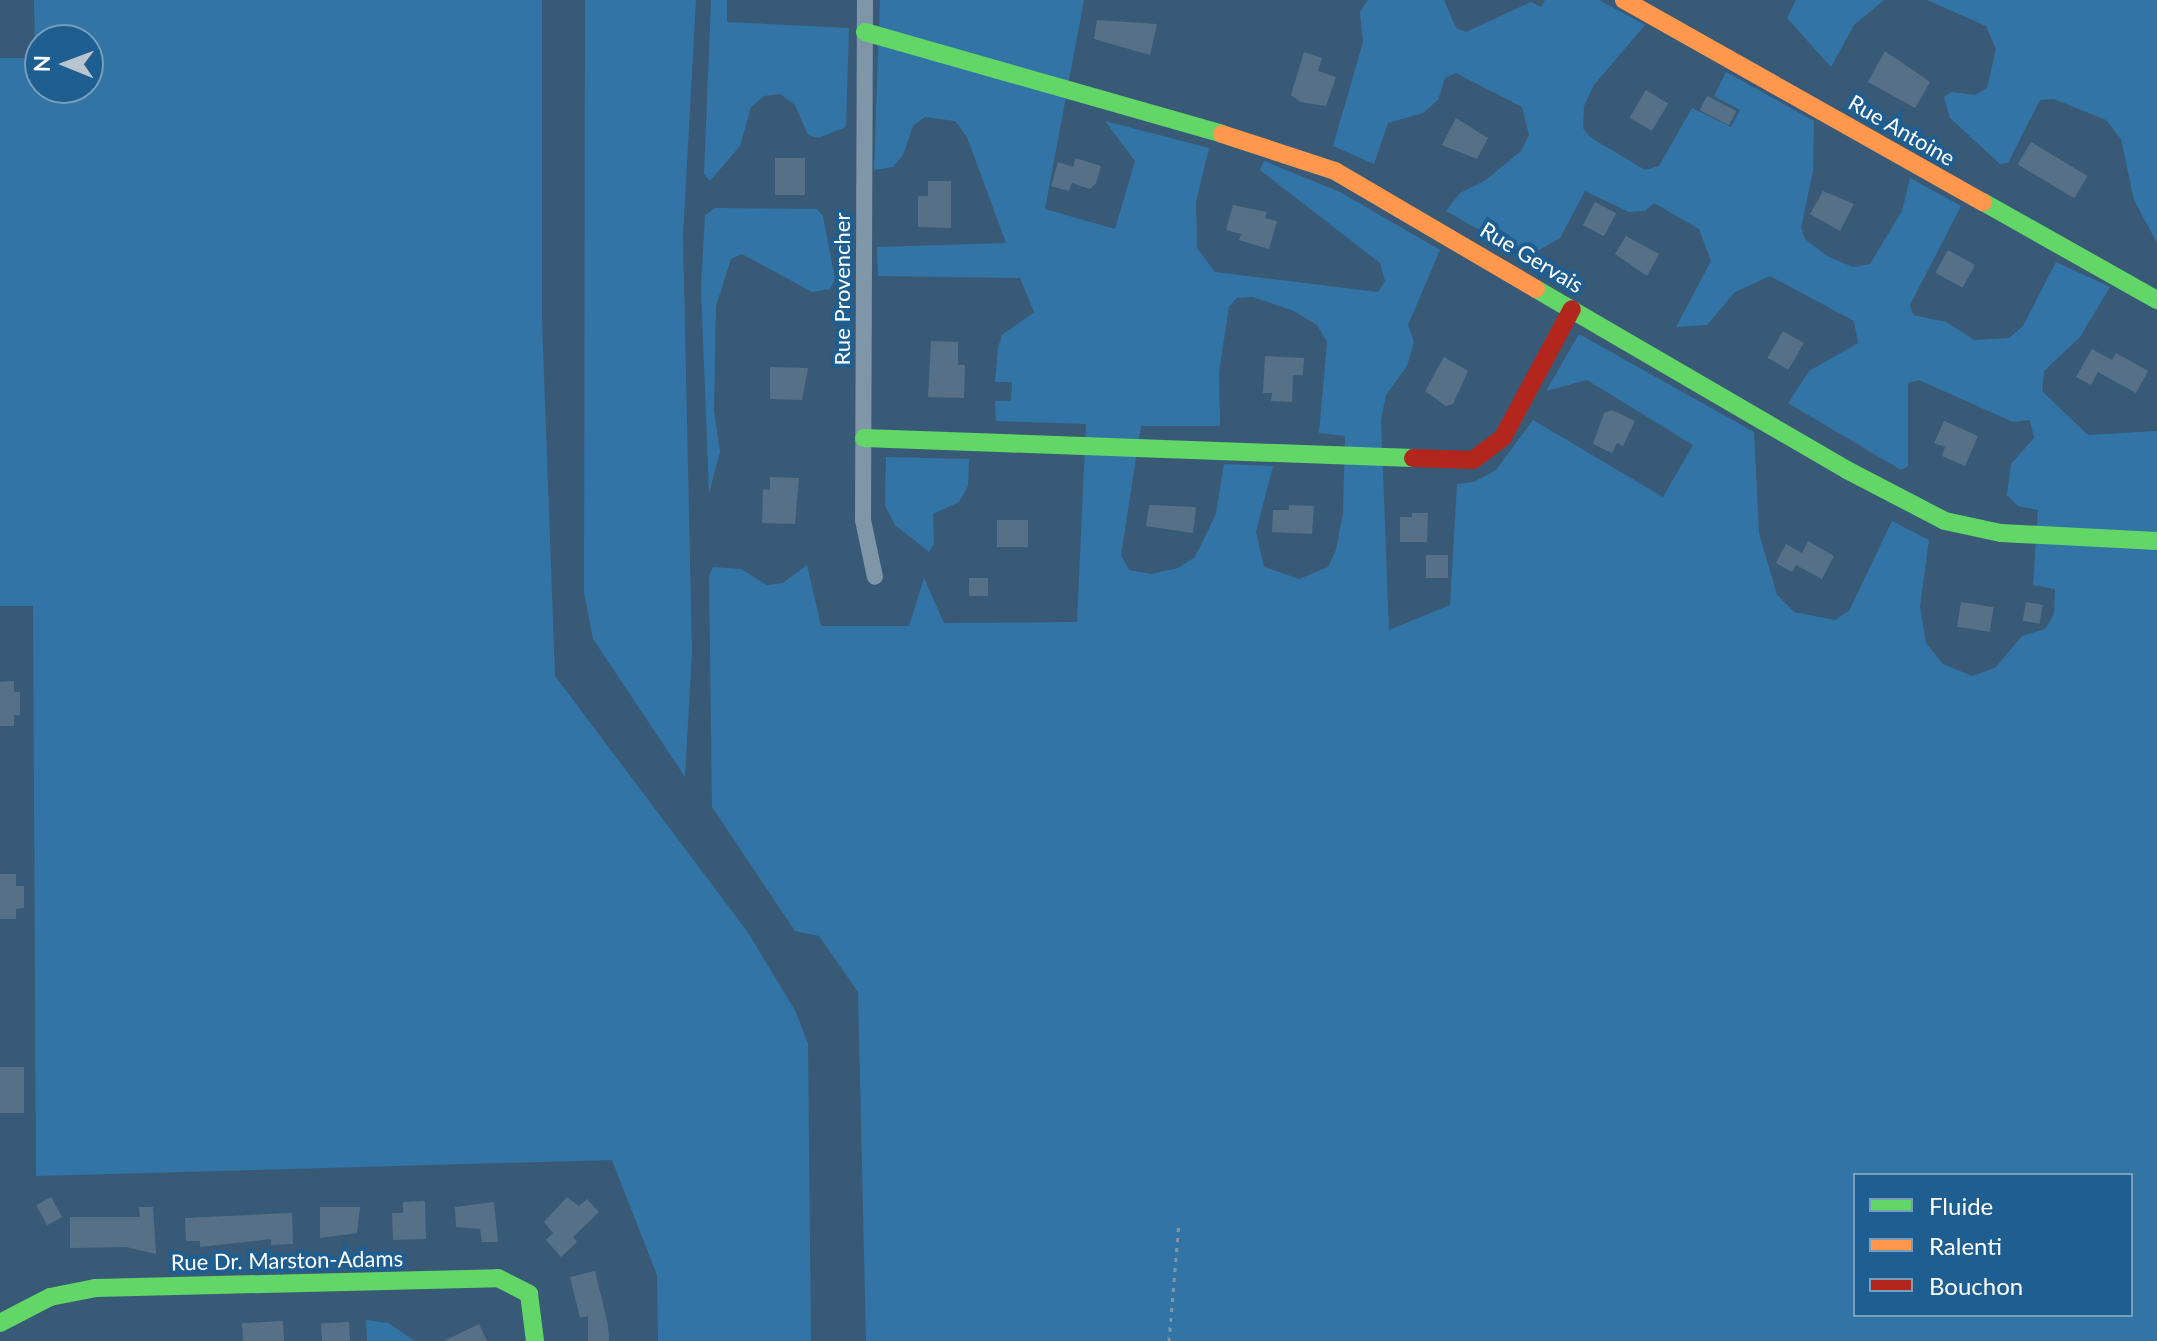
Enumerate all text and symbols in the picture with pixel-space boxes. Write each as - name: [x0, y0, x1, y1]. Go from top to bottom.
- north arrow: [24, 24, 104, 104]
- text: N: [28, 55, 55, 72]
- street label: Rue Antoine: [1844, 89, 1960, 171]
- street label: Rue Provencher: [829, 213, 855, 365]
- street label: Rue Gervais: [1476, 216, 1588, 298]
- legend: [1853, 1173, 2133, 1317]
- text: Fluide: [1929, 1191, 1993, 1220]
- text: Ralenti: [1929, 1231, 2002, 1260]
- street label: Rue Dr. Marston-Adams: [171, 1245, 403, 1275]
- text: Bouchon: [1929, 1271, 2023, 1300]

